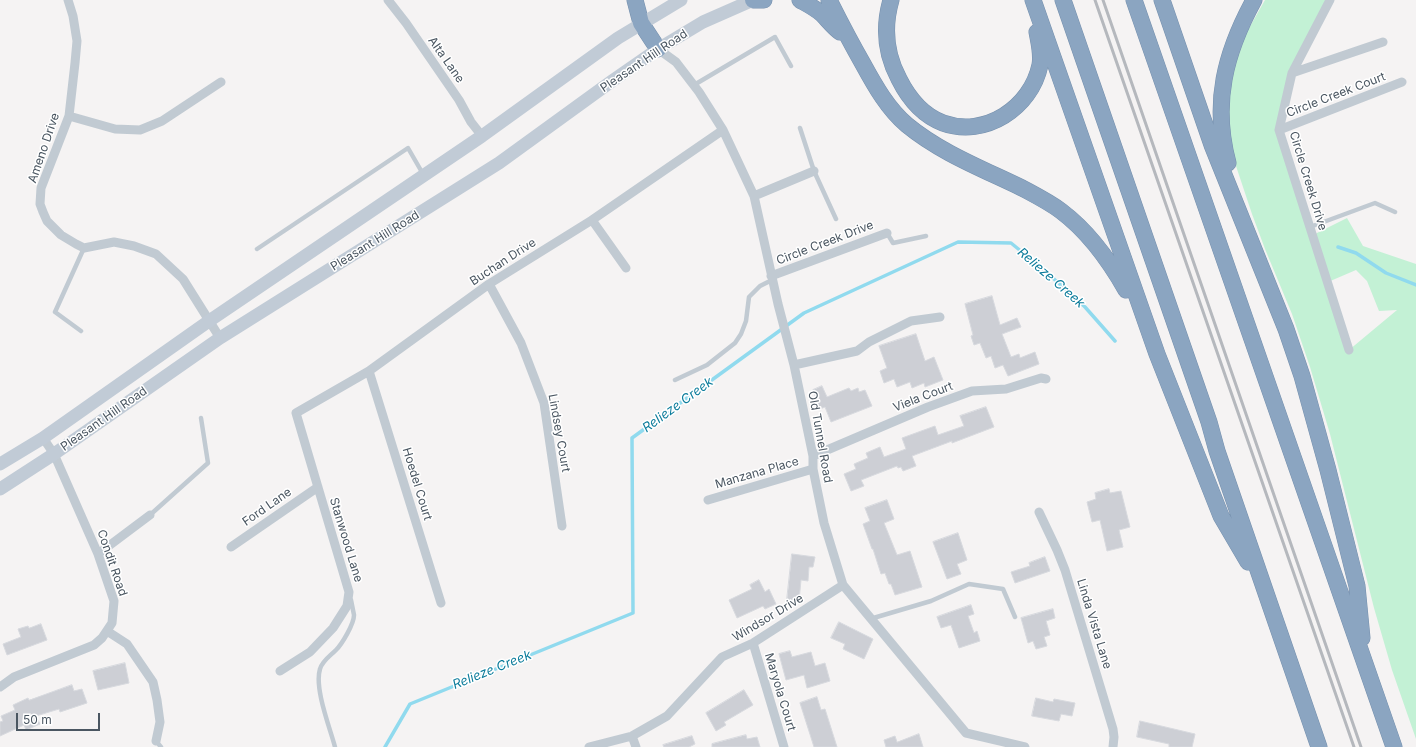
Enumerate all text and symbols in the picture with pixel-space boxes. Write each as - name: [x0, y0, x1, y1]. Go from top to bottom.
- street label: Pleasant Hill Road: [598, 27, 690, 95]
- street label: Alta Lane: [425, 34, 467, 86]
- street label: Circle Creek Court: [1284, 69, 1388, 121]
- street label: Ameno Drive: [25, 111, 63, 185]
- street label: Circle Creek Drive: [1286, 130, 1330, 232]
- street label: Pleasant Hill Road: [328, 208, 422, 274]
- street label: Circle Creek Drive: [774, 218, 876, 268]
- street label: Buchan Drive: [467, 235, 539, 289]
- water label: Relieze Creek: [1014, 245, 1088, 311]
- water label: Relieze Creek: [640, 374, 716, 436]
- street label: Viela Court: [891, 379, 955, 415]
- street label: Pleasant Hill Road: [58, 384, 150, 454]
- street label: Old Tunnel Road: [805, 390, 835, 484]
- street label: Lindsey Court: [545, 393, 573, 473]
- street label: Hoedel Court: [399, 446, 435, 522]
- street label: Manzana Place: [713, 454, 801, 492]
- street label: Ford Lane: [240, 485, 294, 529]
- street label: Stanwood Lane: [326, 496, 366, 584]
- street label: Condit Road: [94, 528, 130, 598]
- street label: Linda Vista Lane: [1073, 577, 1115, 671]
- street label: Windsor Drive: [730, 591, 806, 645]
- water label: Relieze Creek: [450, 647, 534, 693]
- street label: Maryola Court: [761, 651, 799, 733]
- scale bar: [18, 705, 102, 731]
- text: 50 m: [23, 712, 52, 727]

